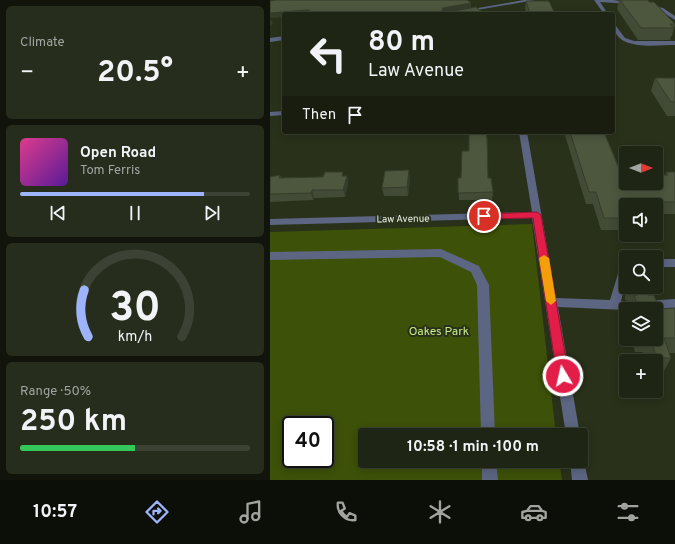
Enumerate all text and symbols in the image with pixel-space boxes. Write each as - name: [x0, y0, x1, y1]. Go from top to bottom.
- text: 80 m: [368, 25, 435, 61]
- icon: left: [302, 28, 354, 80]
- text: Climate: [20, 35, 65, 51]
- text: 20.5°: [97, 55, 173, 92]
- text: −: [20, 60, 34, 87]
- text: +: [236, 60, 250, 87]
- text: Law Avenue: [368, 60, 464, 83]
- icon: arrive: [344, 104, 366, 126]
- text: Then: [302, 106, 336, 125]
- text: Open Road: [80, 144, 156, 163]
- north arrow: [619, 146, 663, 190]
- map controls: [619, 146, 663, 398]
- text: Tom Ferris: [80, 163, 140, 179]
- button: sound: [619, 198, 663, 242]
- pin: [467, 199, 501, 233]
- icon: previous: [47, 202, 69, 224]
- icon: pause: [124, 202, 146, 224]
- icon: next: [201, 202, 223, 224]
- icon: arrive: [473, 205, 495, 227]
- street label: Law Avenue: [376, 213, 430, 226]
- button: search: [619, 250, 663, 294]
- text: 30: [109, 283, 161, 336]
- button: layers: [619, 302, 663, 346]
- park label: Oakes Park: [409, 324, 469, 340]
- text: km/h: [118, 328, 152, 346]
- button: +: [619, 354, 663, 398]
- position arrow: [542, 355, 584, 397]
- text: Range · 50%: [20, 384, 91, 400]
- text: 250 km: [20, 404, 127, 441]
- speed limit sign: 40: [282, 416, 334, 468]
- text: 10:58 · 1 min · 100 m: [407, 438, 539, 457]
- icon: directions: [143, 498, 171, 526]
- icon: music: [237, 498, 265, 526]
- icon: phone: [332, 498, 360, 526]
- icon: climate: [426, 498, 454, 526]
- icon: car: [520, 498, 548, 526]
- icon: filters: [614, 498, 642, 526]
- text: 10:57: [33, 501, 77, 524]

